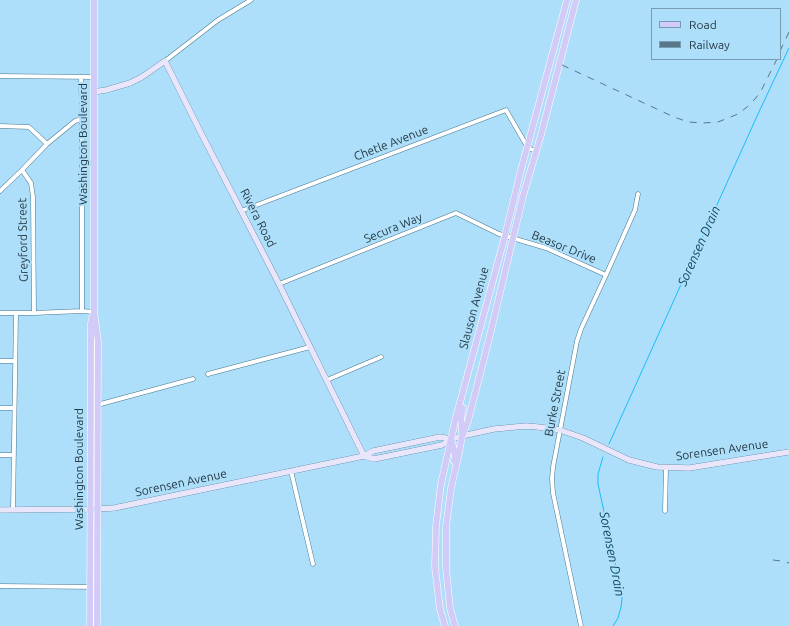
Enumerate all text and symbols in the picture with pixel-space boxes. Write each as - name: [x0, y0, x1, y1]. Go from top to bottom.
- legend: [651, 8, 781, 60]
- text: Road: [689, 18, 717, 31]
- text: Railway: [689, 38, 730, 51]
- street label: Washington Boulevard: [76, 83, 90, 205]
- street label: Chetle Avenue: [352, 122, 430, 164]
- street label: Rivera Road: [237, 186, 279, 250]
- street label: Greyford Street: [15, 198, 31, 282]
- water label: Sorensen Drain: [674, 203, 724, 289]
- street label: Secura Way: [362, 210, 424, 246]
- street label: Beasor Drive: [530, 228, 598, 266]
- street label: Slauson Avenue: [456, 265, 492, 351]
- street label: Burke Street: [541, 368, 569, 438]
- street label: Washington Boulevard: [72, 408, 86, 530]
- street label: Sorensen Avenue: [675, 436, 769, 464]
- street label: Sorensen Avenue: [134, 466, 228, 500]
- water label: Sorensen Drain: [596, 510, 628, 598]

